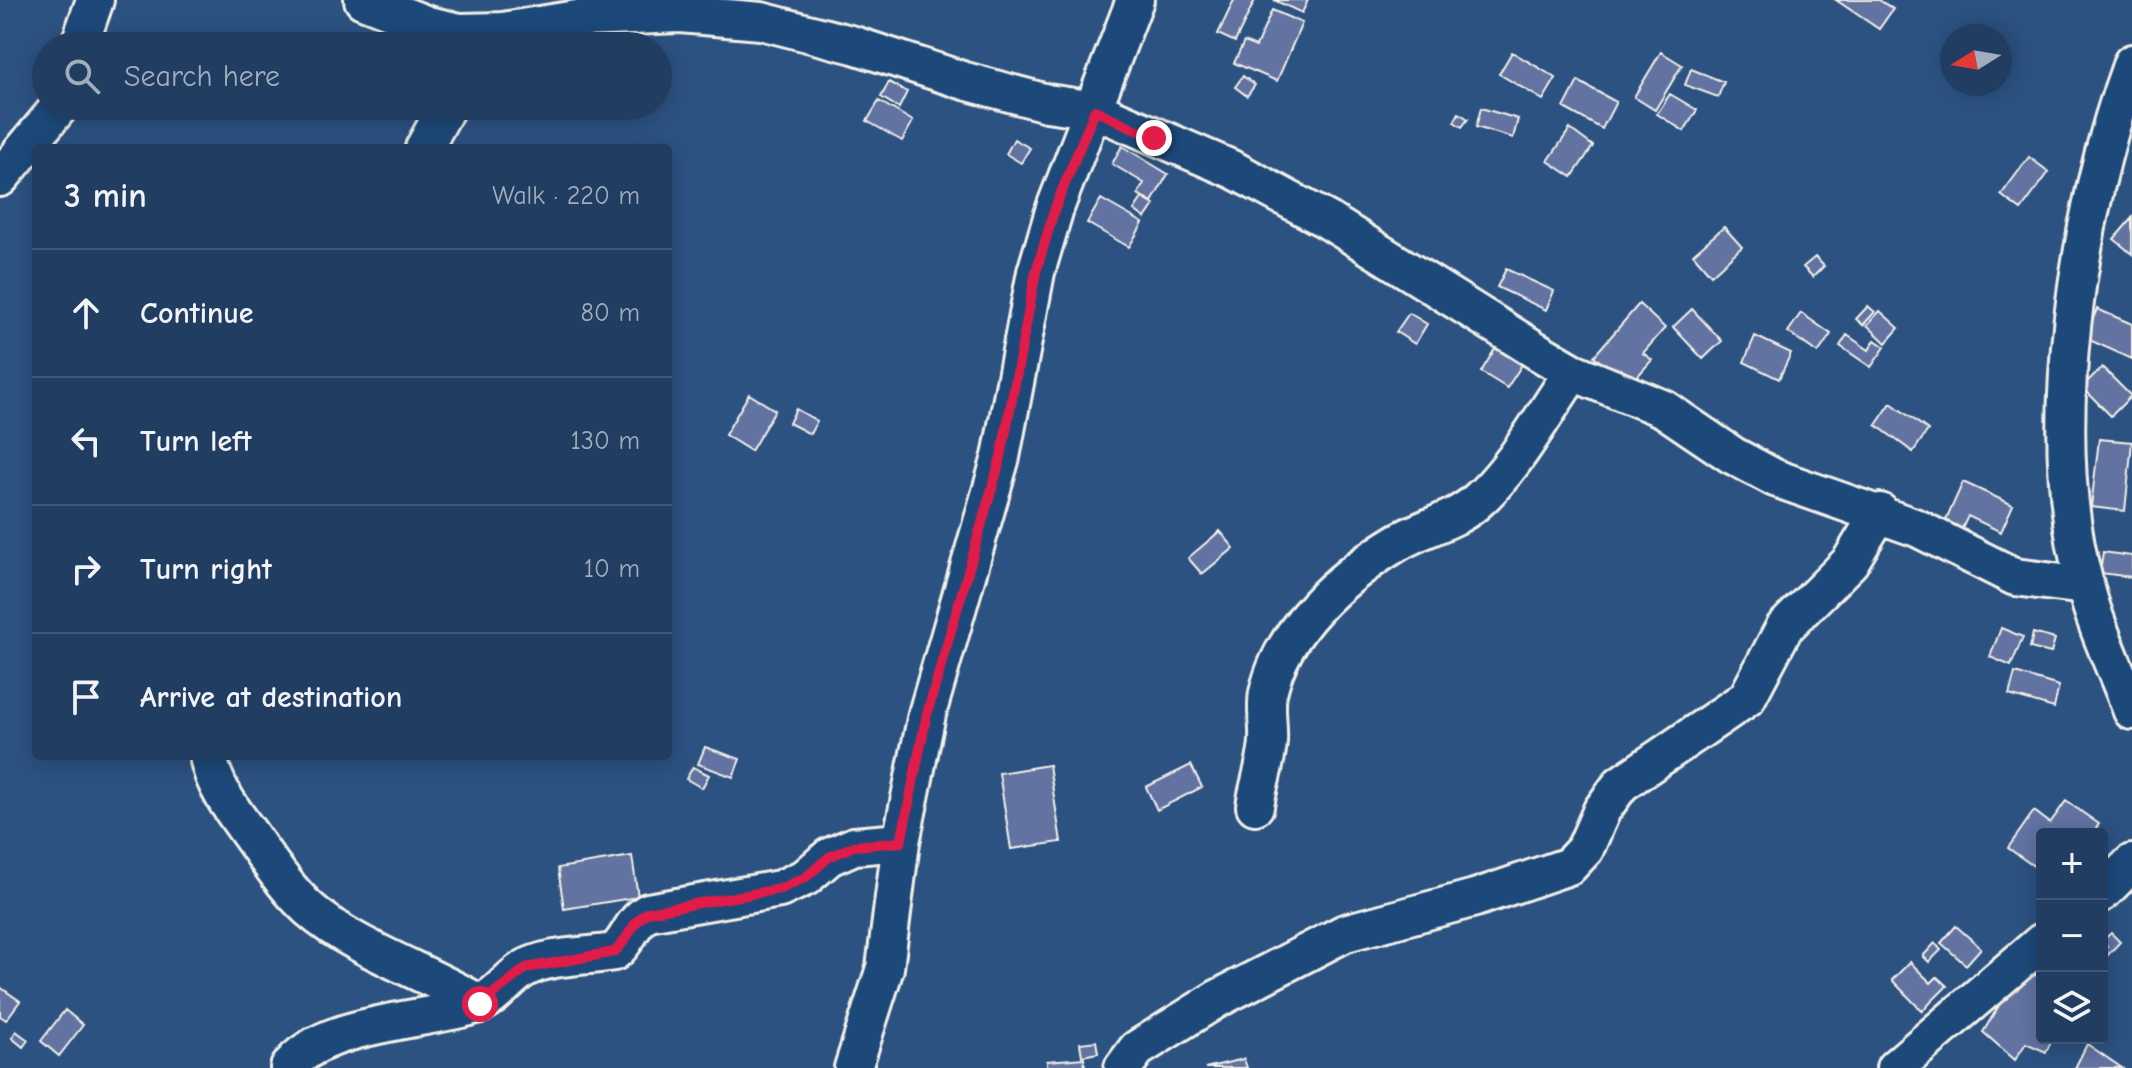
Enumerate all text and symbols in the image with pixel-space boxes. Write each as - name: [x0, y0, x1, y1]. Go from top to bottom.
- north arrow: [1940, 24, 2012, 96]
- search box: [32, 32, 672, 120]
- icon: search: [60, 54, 104, 98]
- text: Search here: [124, 59, 280, 94]
- route end: [1136, 120, 1172, 156]
- text: 3 min: [64, 176, 147, 216]
- text: Walk · 220 m: [492, 181, 640, 211]
- icon: ahead: [64, 291, 108, 335]
- text: Continue: [140, 296, 254, 331]
- text: 80 m: [581, 298, 640, 328]
- icon: left: [64, 419, 108, 463]
- text: Turn left: [140, 424, 252, 459]
- text: 130 m: [571, 426, 640, 456]
- icon: right: [64, 547, 108, 591]
- text: Turn right: [140, 552, 272, 587]
- text: 10 m: [584, 554, 640, 584]
- icon: arrive: [64, 675, 108, 719]
- text: Arrive at destination: [140, 680, 402, 715]
- map controls: [2036, 828, 2108, 1044]
- button: +: [2036, 828, 2108, 900]
- button: −: [2036, 900, 2108, 972]
- button: layers: [2036, 972, 2108, 1044]
- route start: [462, 986, 498, 1022]

